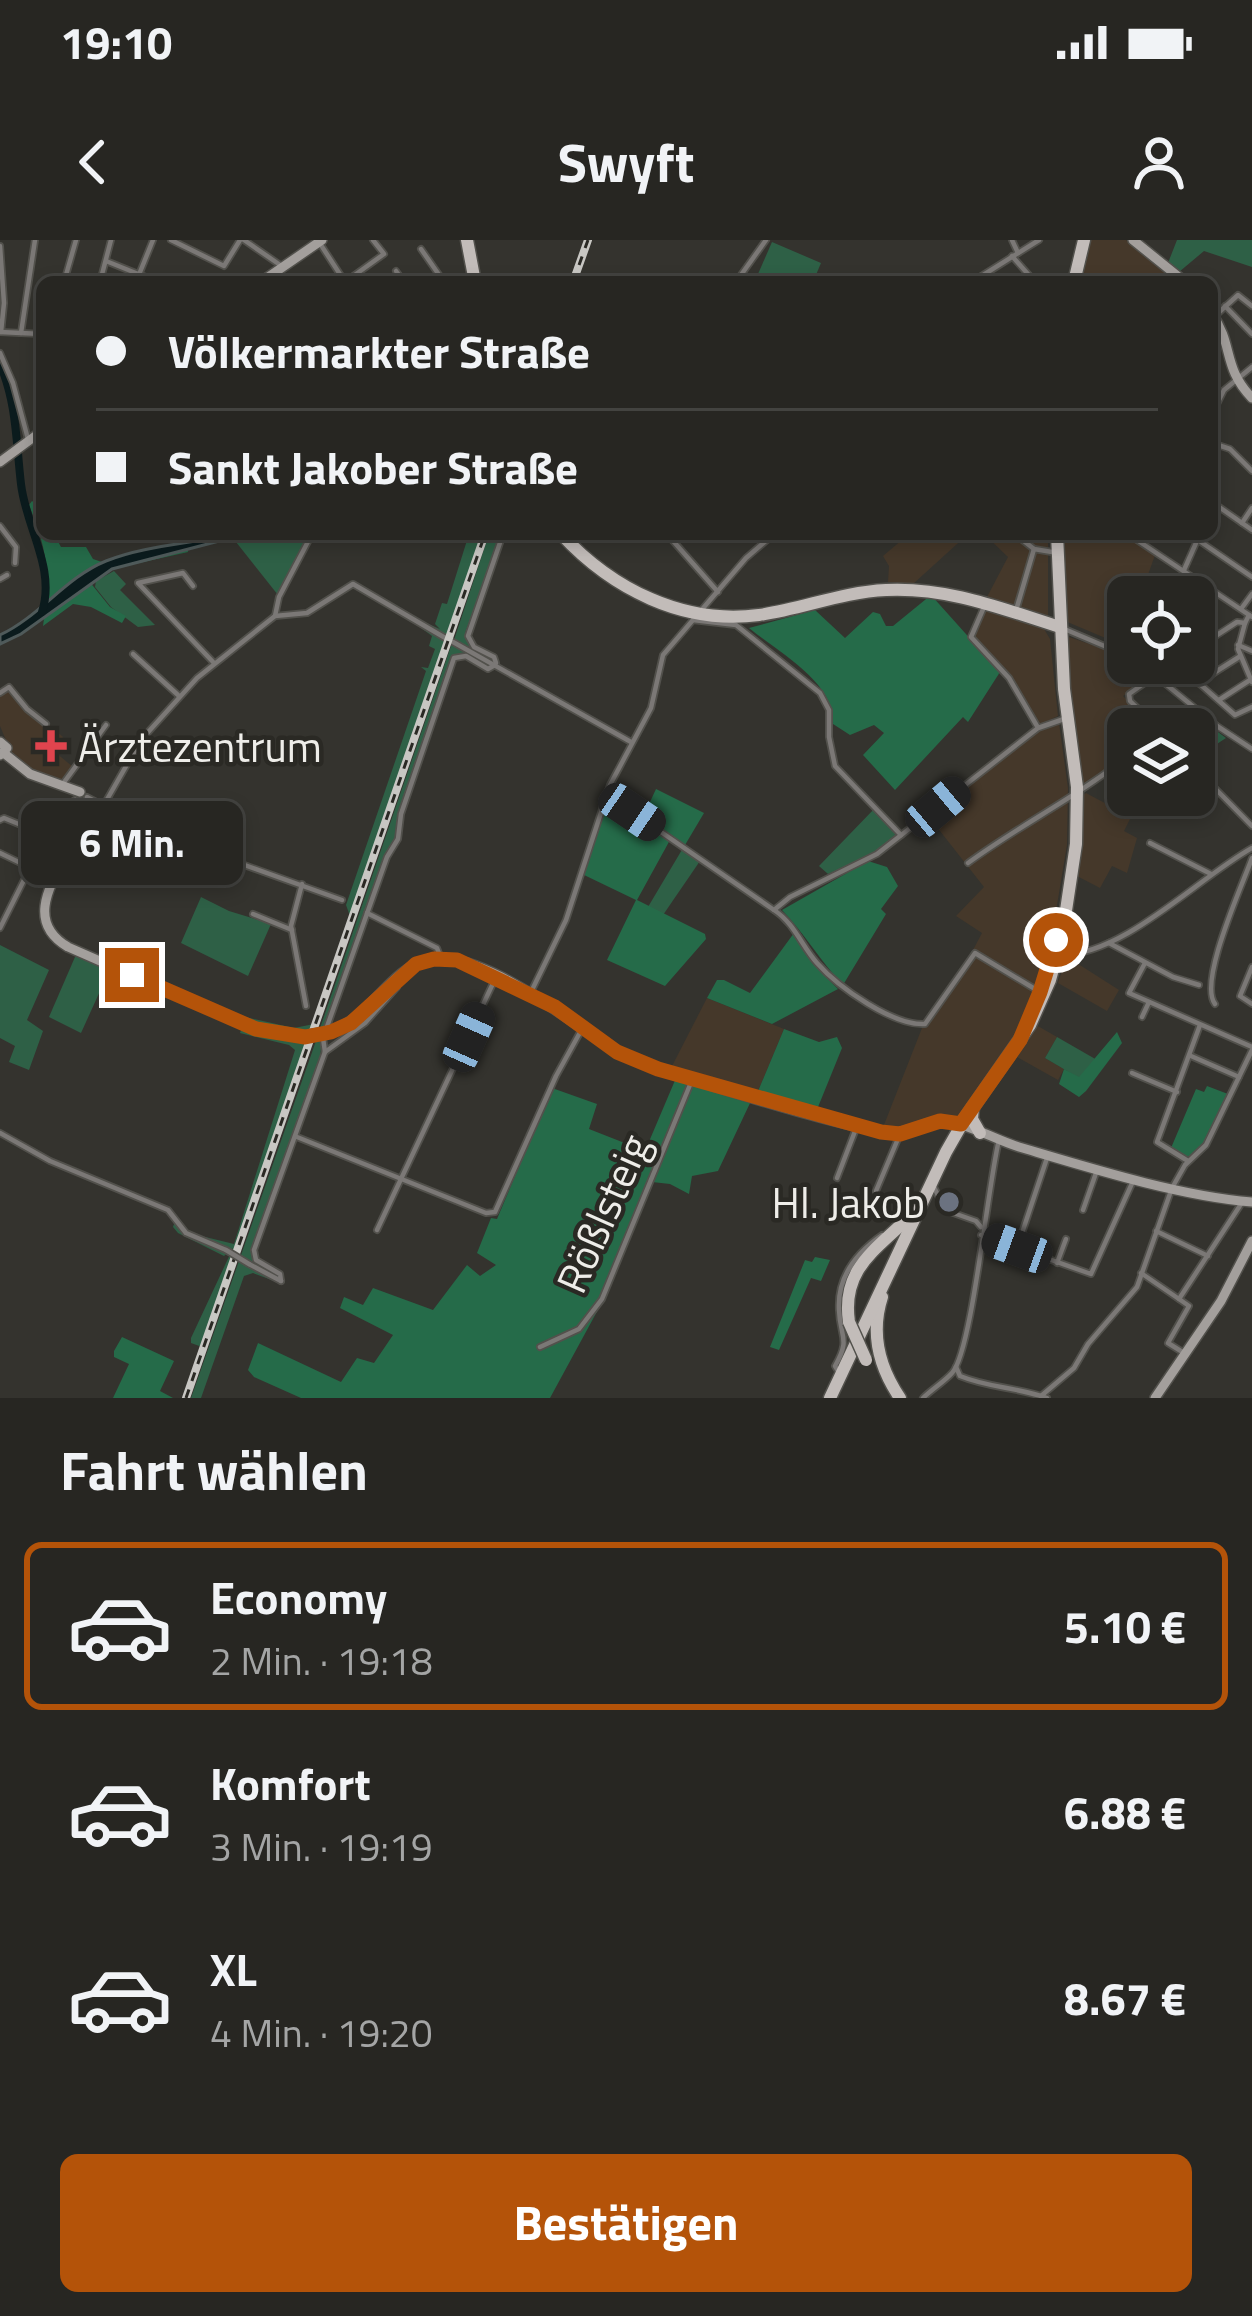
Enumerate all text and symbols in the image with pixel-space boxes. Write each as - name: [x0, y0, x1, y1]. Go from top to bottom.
- text: 19:10: [60, 8, 172, 76]
- text: Swyft: [558, 121, 694, 203]
- icon: back: [60, 129, 126, 195]
- icon: person: [1126, 129, 1192, 195]
- text: Völkermarkter Straße: [168, 317, 590, 385]
- text: Sankt Jakober Straße: [168, 433, 578, 501]
- map controls: [1107, 576, 1215, 816]
- button: locate: [1107, 576, 1215, 684]
- button: layers: [1107, 708, 1215, 816]
- place label: Ärztezentrum: [78, 714, 322, 778]
- marker: Ärztezentrum: [35, 730, 67, 762]
- car: [899, 770, 977, 844]
- car: [592, 777, 672, 847]
- callout: 6 Min.: [21, 801, 243, 885]
- text: 6 Min.: [79, 813, 185, 872]
- route start: [1029, 913, 1083, 967]
- route end: [105, 948, 159, 1002]
- car: [438, 997, 500, 1077]
- street label: Rößlsteig: [539, 1123, 665, 1303]
- place label: Hl. Jakob: [772, 1170, 925, 1234]
- marker: Hl. Jakob: [936, 1189, 962, 1215]
- car: [977, 1219, 1057, 1277]
- text: Fahrt wählen: [60, 1429, 368, 1511]
- text: Economy: [210, 1563, 387, 1631]
- icon: car: [66, 1572, 174, 1680]
- text: 5.10 €: [1064, 1592, 1186, 1660]
- text: 2 Min. · 19:18: [210, 1631, 433, 1690]
- text: Komfort: [210, 1749, 371, 1817]
- icon: car: [66, 1758, 174, 1866]
- text: 6.88 €: [1064, 1778, 1186, 1846]
- text: 3 Min. · 19:19: [210, 1817, 433, 1876]
- text: XL: [210, 1935, 257, 2003]
- icon: car: [66, 1944, 174, 2052]
- text: 8.67 €: [1064, 1964, 1186, 2032]
- text: 4 Min. · 19:20: [210, 2003, 433, 2062]
- button: Bestätigen: [60, 2154, 1192, 2292]

